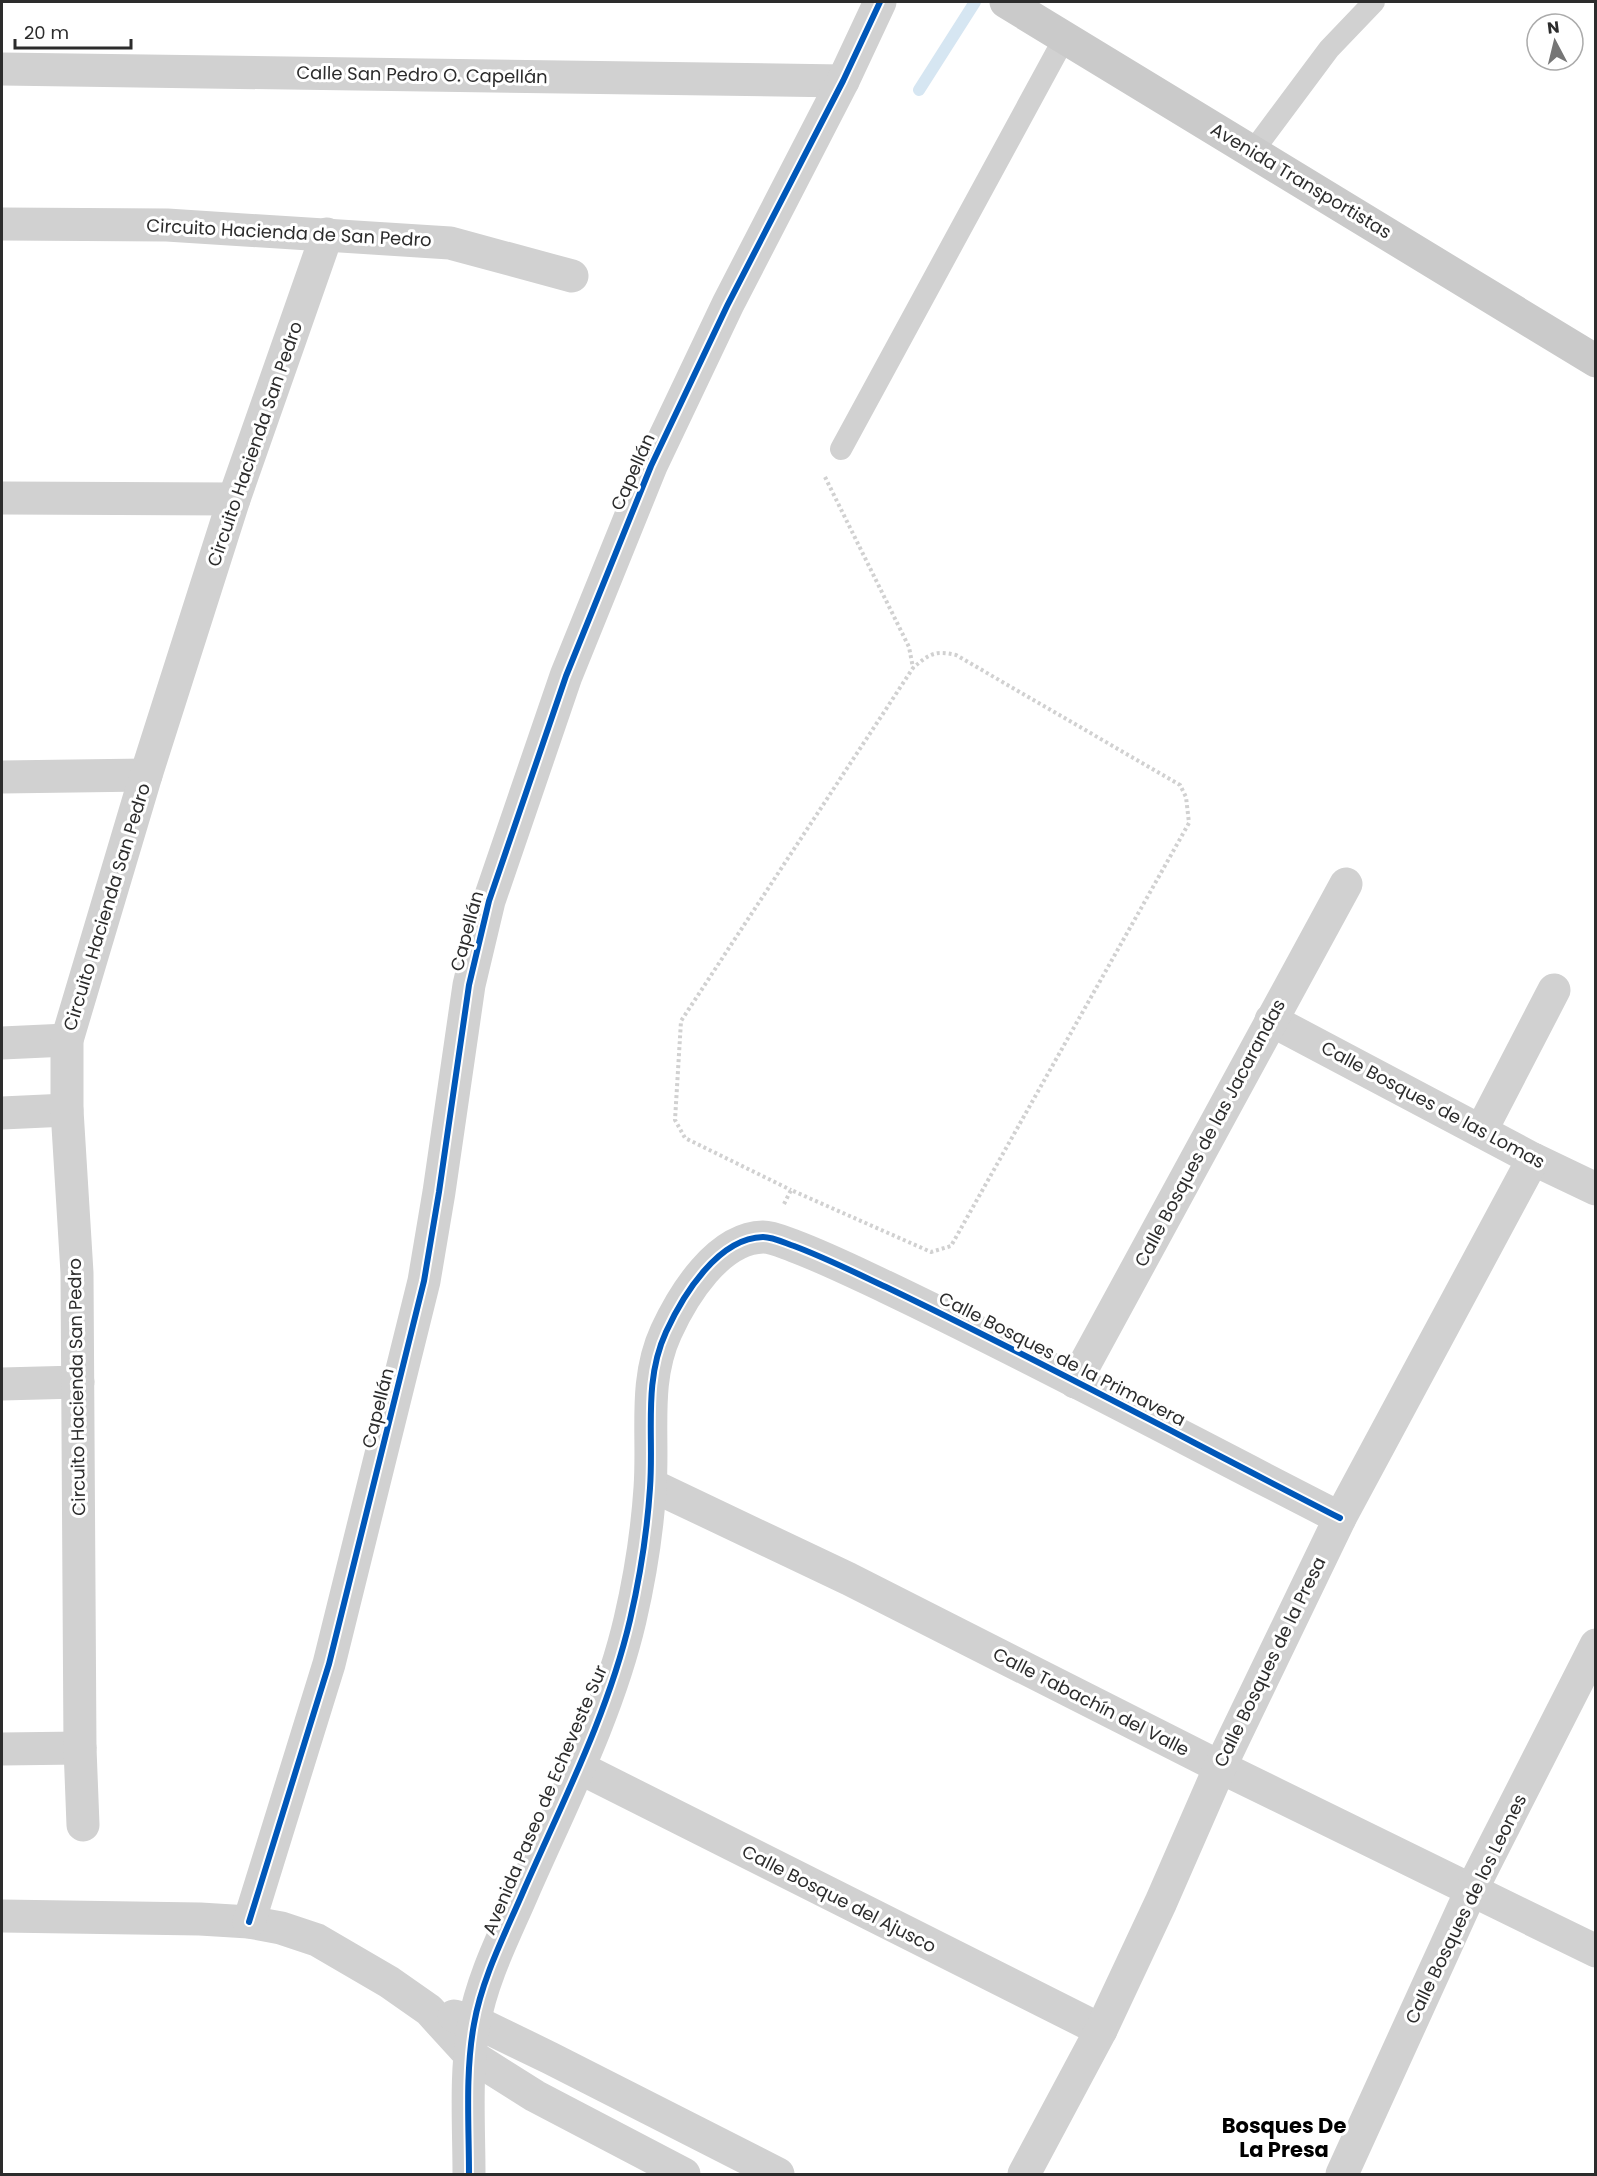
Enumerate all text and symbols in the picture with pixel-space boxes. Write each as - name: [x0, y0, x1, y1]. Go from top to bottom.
- scale bar: [15, 12, 130, 50]
- north arrow: [1525, 12, 1585, 72]
- text: N: [1546, 15, 1561, 40]
- text: 20 m: [24, 20, 69, 45]
- street label: Calle San Pedro O. Capellán: [296, 60, 548, 89]
- street label: Avenida Transportistas: [1206, 117, 1396, 245]
- street label: Circuito Hacienda de San Pedro: [146, 213, 432, 252]
- street label: Circuito Hacienda San Pedro: [201, 318, 308, 570]
- street label: Capellán: [604, 429, 661, 514]
- street label: Circuito Hacienda San Pedro: [57, 780, 156, 1034]
- street label: Capellán: [444, 888, 489, 974]
- street label: Calle Bosques de las Jacarandas: [1128, 995, 1291, 1271]
- street label: Calle Bosques de las Lomas: [1317, 1035, 1550, 1174]
- street label: Circuito Hacienda San Pedro: [62, 1258, 91, 1516]
- street label: Calle Bosques de la Primavera: [935, 1285, 1190, 1432]
- street label: Capellán: [355, 1365, 400, 1451]
- street label: Calle Bosques de la Presa: [1208, 1552, 1331, 1771]
- street label: Calle Tabachín del Valle: [989, 1641, 1194, 1762]
- street label: Avenida Paseo de Echeveste Sur: [476, 1661, 613, 1939]
- street label: Calle Bosques de los Leones: [1399, 1790, 1532, 2028]
- street label: Calle Bosque del Ajusco: [738, 1839, 941, 1958]
- district label: Bosques De La Presa: [1222, 2111, 1346, 2164]

